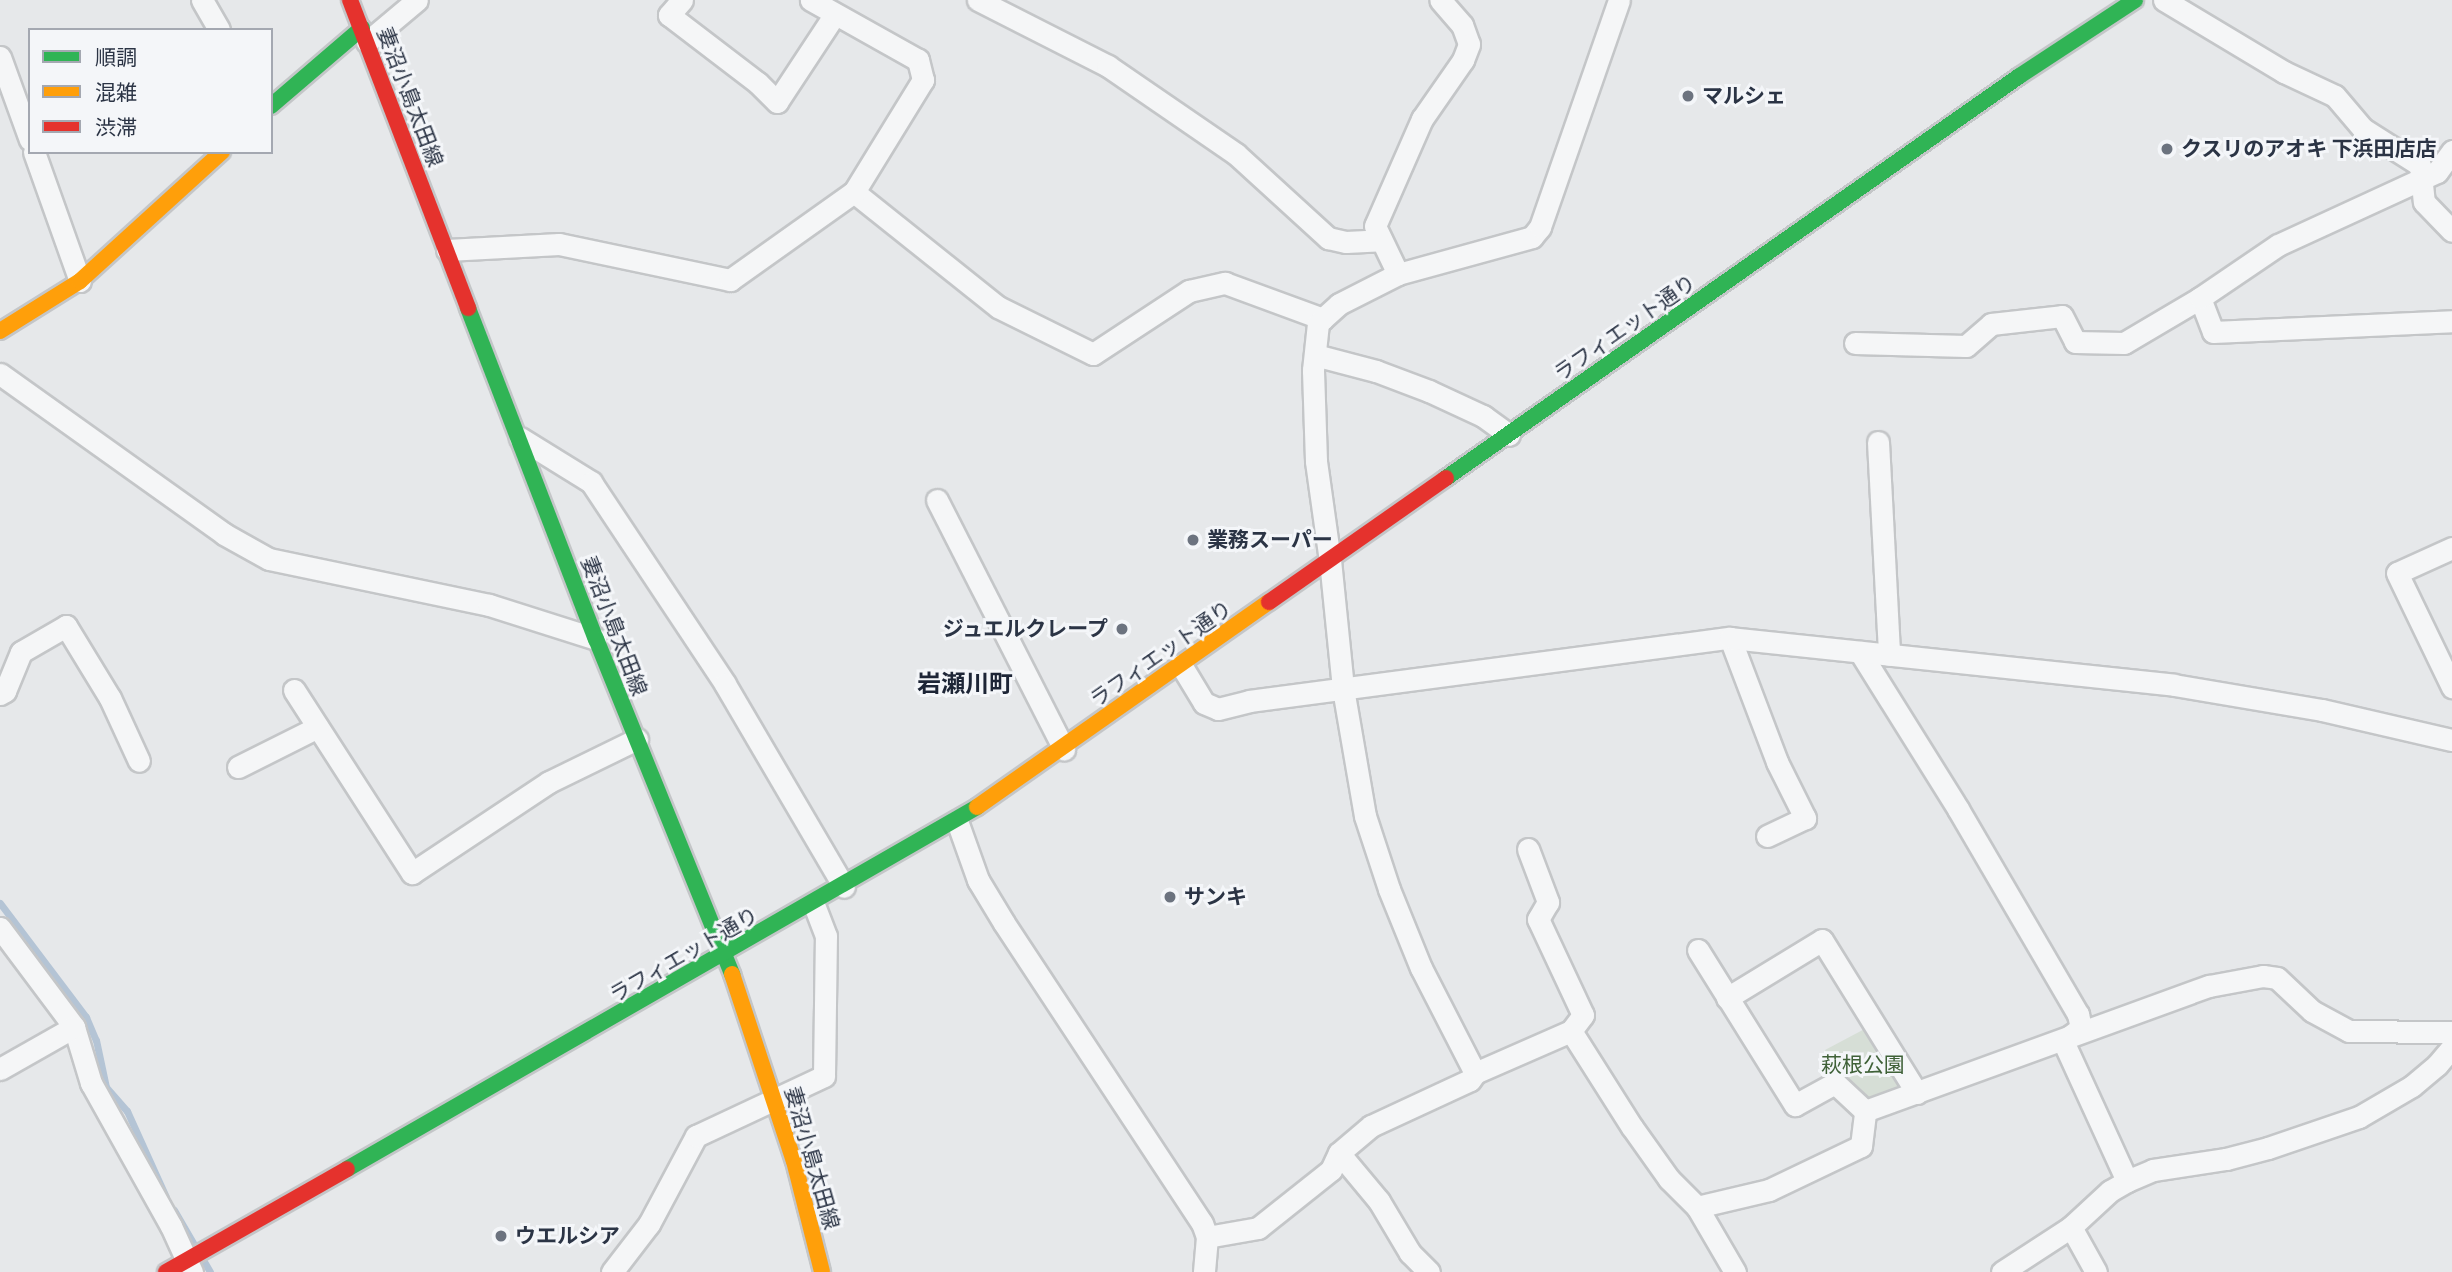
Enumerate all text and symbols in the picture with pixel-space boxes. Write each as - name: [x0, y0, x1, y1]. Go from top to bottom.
- street label: 妻沼小島太田線: [372, 24, 448, 170]
- legend: [28, 28, 273, 154]
- text: 順調: [95, 43, 137, 73]
- text: 混雑: [95, 78, 137, 108]
- place label: マルシェ: [1702, 83, 1786, 109]
- marker: マルシェ: [1680, 88, 1696, 104]
- text: 渋滞: [95, 113, 137, 143]
- place label: クスリのアオキ 下浜田店店: [2181, 136, 2437, 162]
- marker: クスリのアオキ 下浜田店店: [2159, 141, 2175, 157]
- street label: ラフィエット通り: [1549, 269, 1701, 387]
- place label: 業務スーパー: [1207, 527, 1333, 553]
- marker: 業務スーパー: [1185, 532, 1201, 548]
- street label: 妻沼小島太田線: [576, 553, 652, 699]
- street label: ラフィエット通り: [1085, 595, 1237, 713]
- place label: ジュエルクレープ: [940, 616, 1108, 642]
- marker: ジュエルクレープ: [1114, 621, 1130, 637]
- district label: 岩瀬川町: [917, 671, 1013, 699]
- place label: サンキ: [1184, 884, 1247, 910]
- marker: サンキ: [1162, 889, 1178, 905]
- street label: ラフィエット通り: [605, 902, 763, 1008]
- park label: 萩根公園: [1821, 1052, 1905, 1078]
- street label: 妻沼小島太田線: [780, 1084, 844, 1232]
- place label: ウエルシア: [515, 1223, 620, 1249]
- marker: ウエルシア: [493, 1228, 509, 1244]

